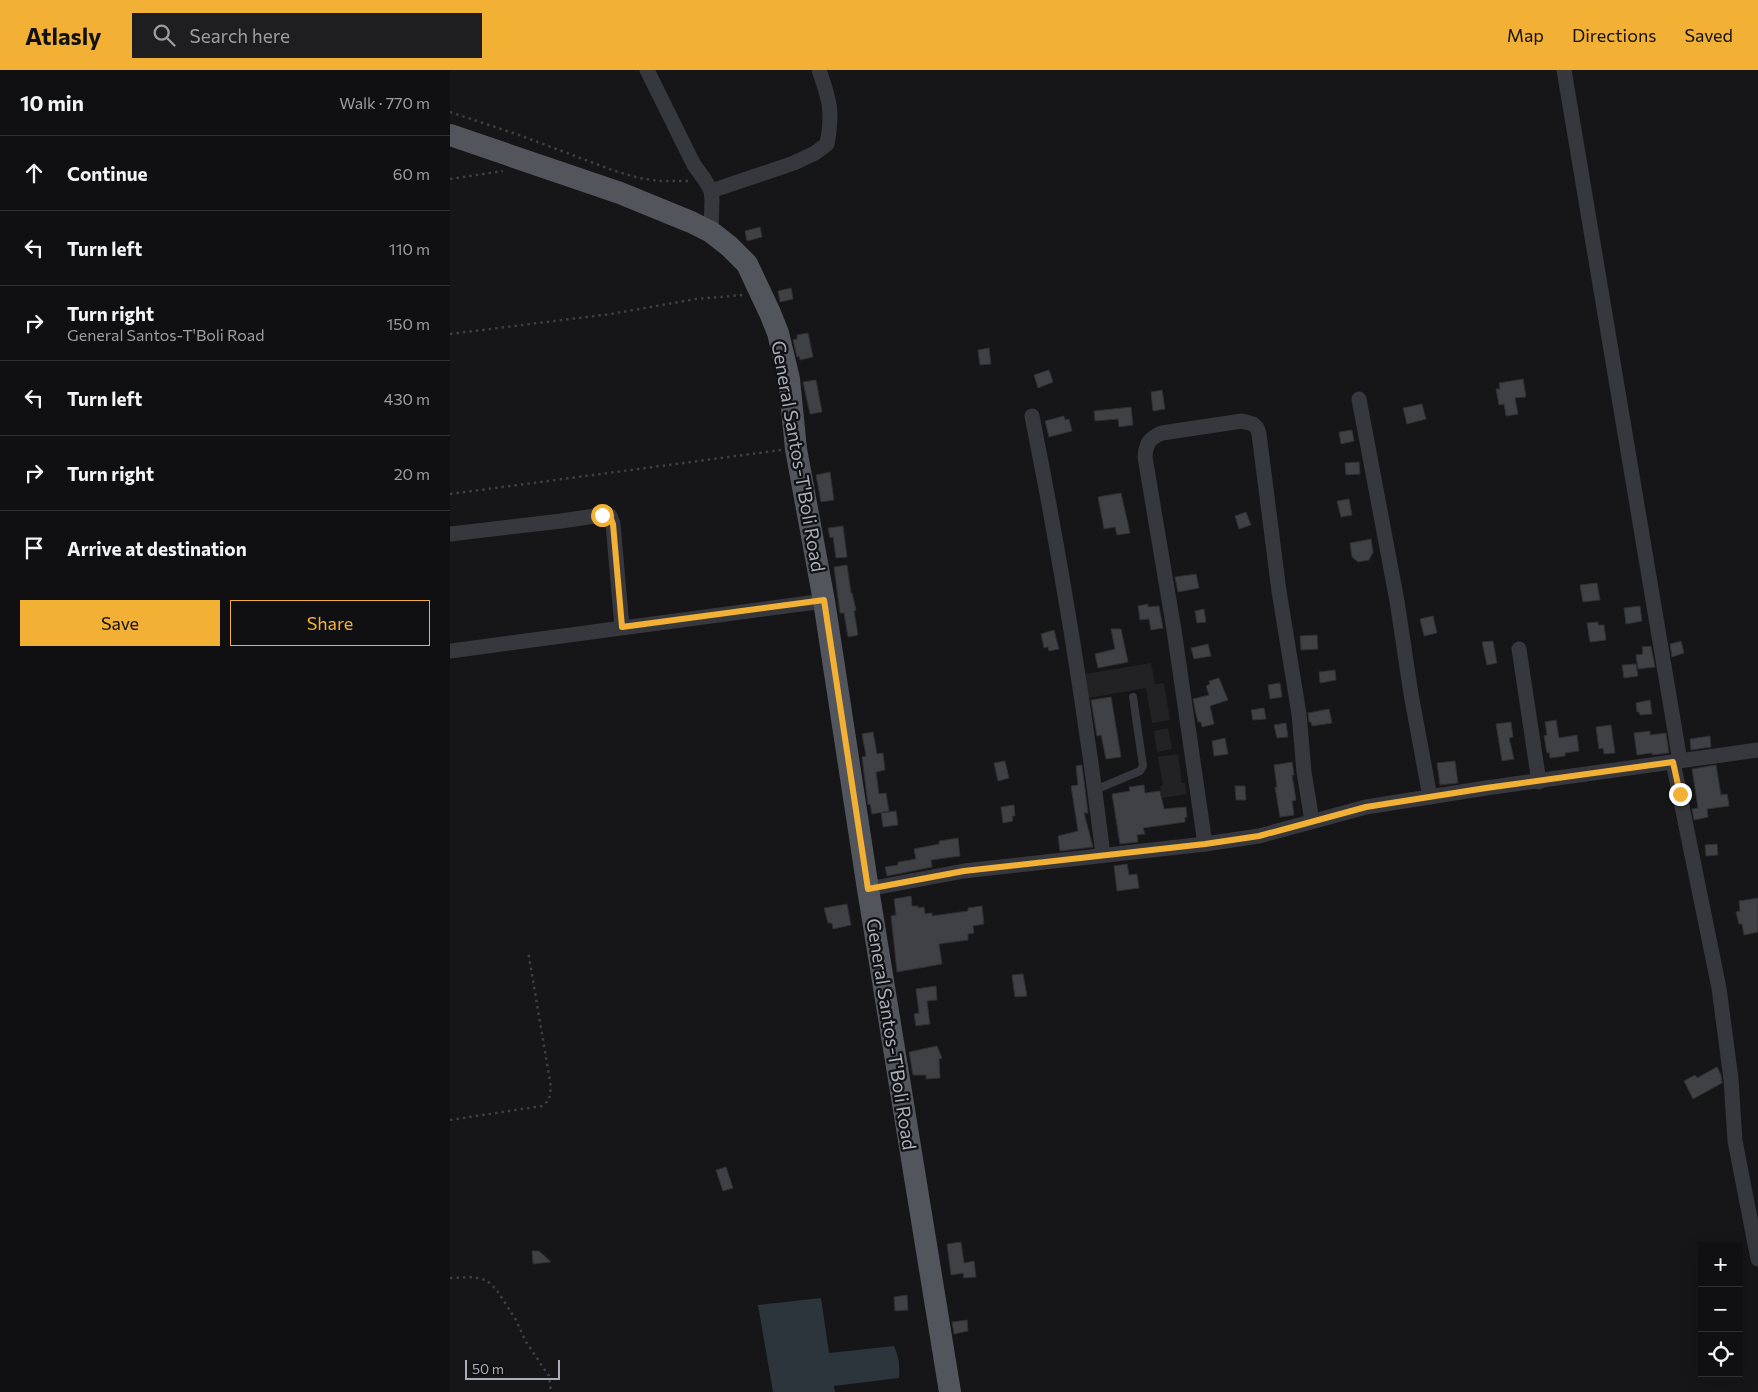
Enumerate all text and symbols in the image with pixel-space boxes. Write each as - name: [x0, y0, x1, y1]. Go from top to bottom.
- search box: [132, 13, 482, 58]
- text: Atlasly: [25, 21, 102, 50]
- icon: search: [150, 21, 178, 49]
- text: Search here: [190, 24, 290, 47]
- text: Map: [1507, 24, 1544, 46]
- text: Directions: [1572, 24, 1656, 46]
- text: Saved: [1684, 24, 1733, 46]
- text: 10 min: [20, 90, 84, 115]
- text: Walk · 770 m: [339, 93, 430, 112]
- icon: ahead: [20, 159, 48, 187]
- text: Continue: [67, 162, 147, 185]
- text: 60 m: [393, 164, 430, 183]
- icon: left: [20, 234, 48, 262]
- text: Turn left: [67, 237, 142, 260]
- text: 110 m: [389, 239, 430, 258]
- text: Turn right: [67, 302, 154, 325]
- icon: right: [20, 309, 48, 337]
- text: 150 m: [387, 314, 430, 333]
- text: General Santos-T'Boli Road: [67, 325, 264, 344]
- street label: General Santos-T'Boli Road: [767, 339, 831, 573]
- icon: left: [20, 384, 48, 412]
- text: Turn left: [67, 387, 142, 410]
- text: 430 m: [384, 389, 430, 408]
- icon: right: [20, 459, 48, 487]
- text: Turn right: [67, 462, 154, 485]
- text: 20 m: [394, 464, 430, 483]
- route start: [591, 504, 614, 527]
- icon: arrive: [20, 534, 48, 562]
- text: Arrive at destination: [67, 537, 247, 560]
- button: Save: [20, 600, 220, 646]
- button: Share: [230, 600, 430, 646]
- route end: [1669, 783, 1692, 806]
- street label: General Santos-T'Boli Road: [862, 916, 922, 1152]
- map controls: [1698, 1242, 1743, 1377]
- button: +: [1698, 1242, 1743, 1287]
- button: −: [1698, 1287, 1743, 1332]
- button: locate: [1698, 1332, 1743, 1377]
- scale bar: [465, 1357, 560, 1380]
- text: 50 m: [472, 1360, 504, 1377]

